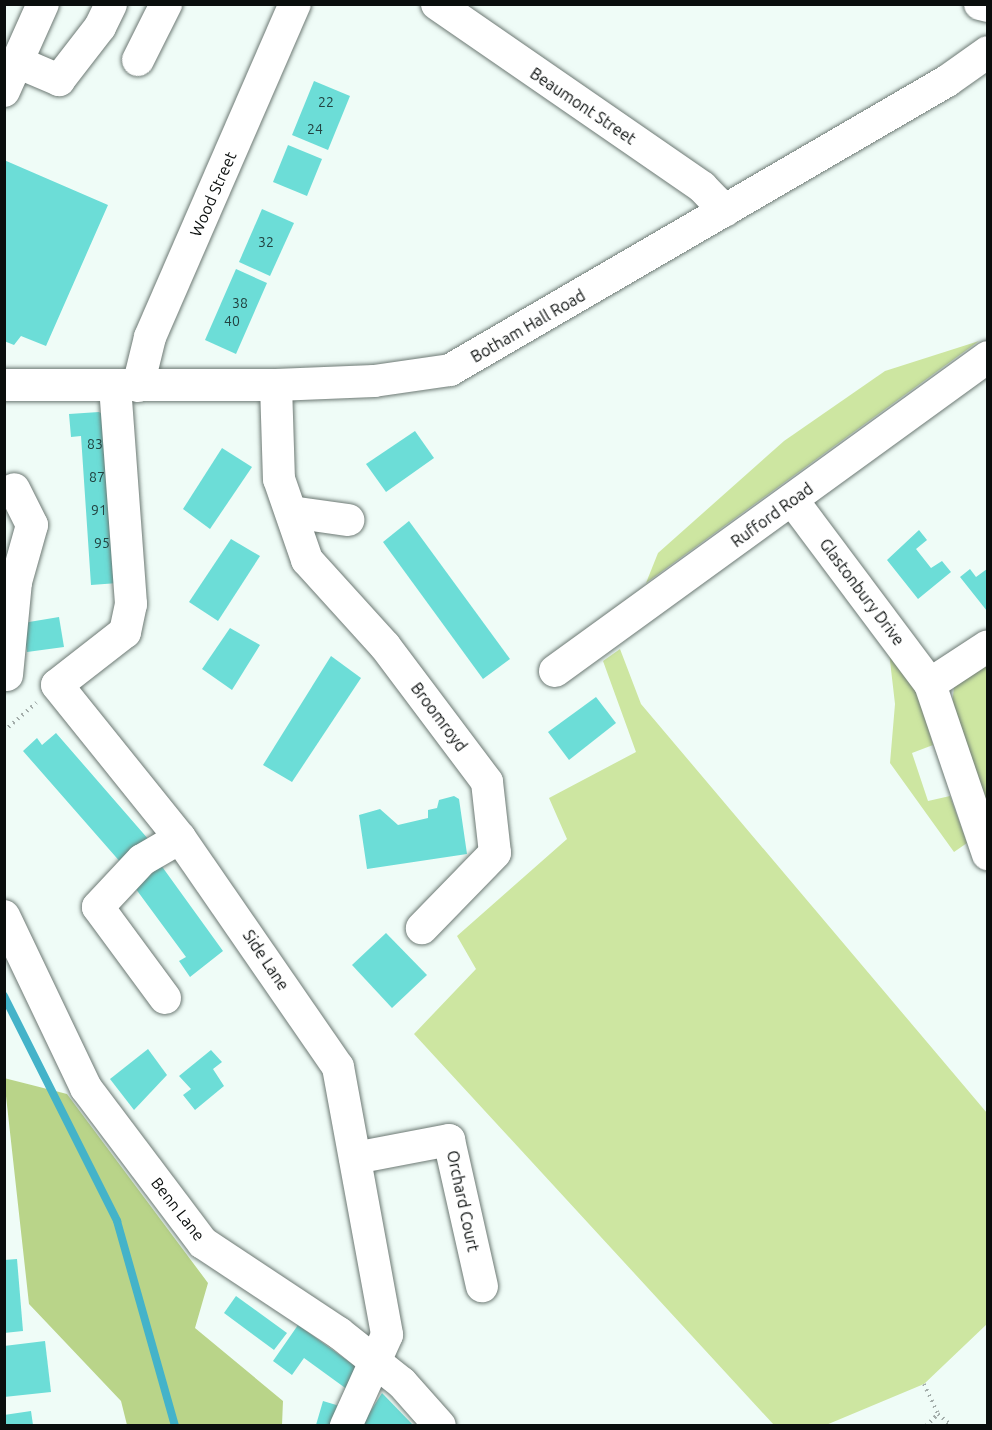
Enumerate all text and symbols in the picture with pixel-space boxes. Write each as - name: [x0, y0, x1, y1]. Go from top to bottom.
- street label: Beaumont Street: [527, 64, 639, 148]
- house number: 22: [318, 94, 334, 110]
- house number: 24: [307, 121, 323, 137]
- street label: Wood Street: [186, 149, 240, 239]
- house number: 32: [258, 234, 274, 250]
- street label: Botham Hall Road: [467, 285, 589, 367]
- house number: 38: [232, 295, 248, 311]
- house number: 40: [224, 313, 240, 329]
- house number: 83: [87, 436, 103, 452]
- house number: 87: [89, 469, 105, 485]
- street label: Rufford Road: [727, 479, 817, 551]
- house number: 91: [91, 502, 107, 518]
- house number: 95: [94, 535, 110, 551]
- street label: Glastonbury Drive: [816, 535, 908, 649]
- street label: Broomroyd: [407, 679, 471, 755]
- street label: Side Lane: [239, 926, 293, 994]
- street label: Orchard Court: [443, 1149, 483, 1253]
- street label: Benn Lane: [147, 1173, 209, 1245]

